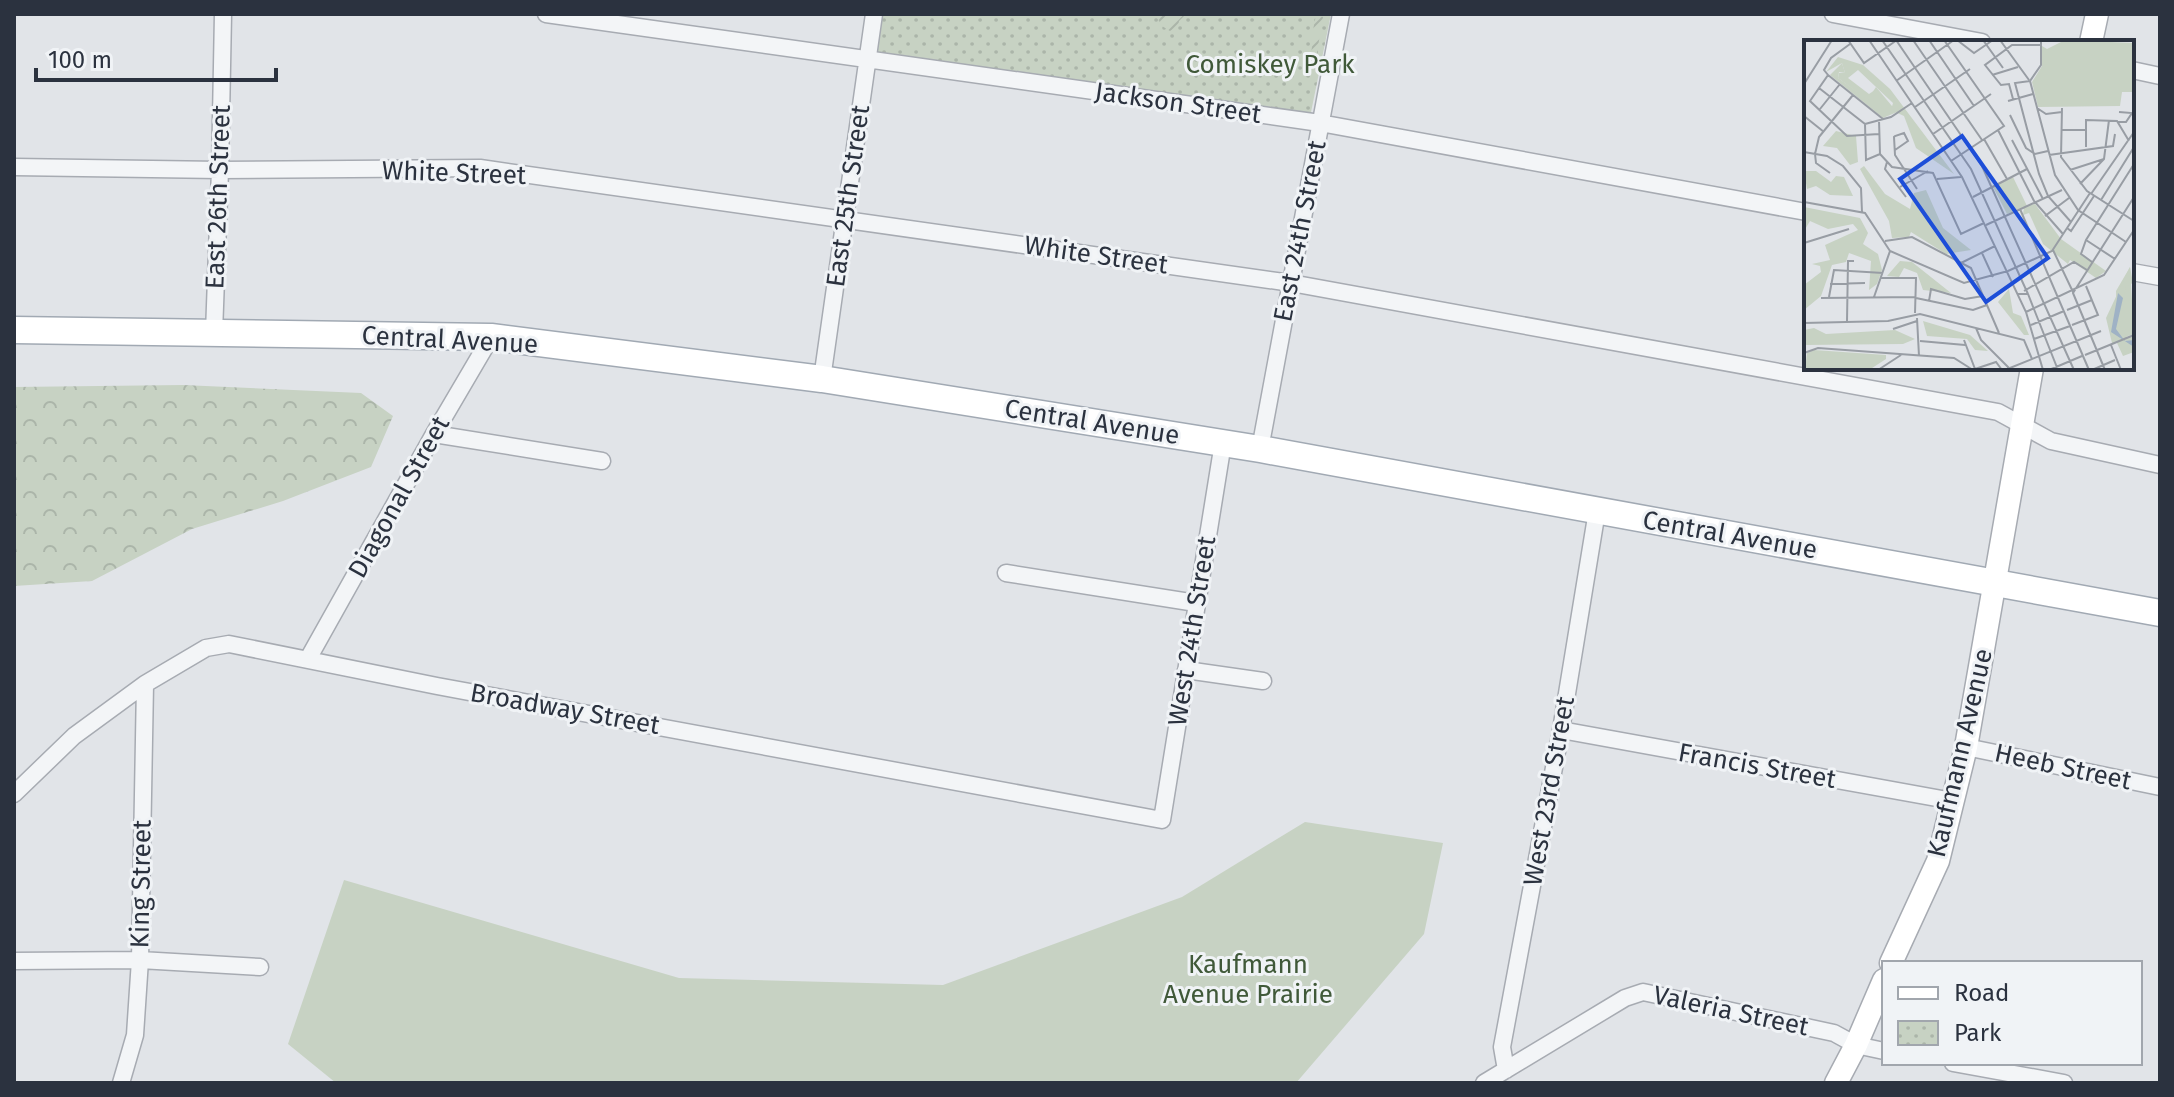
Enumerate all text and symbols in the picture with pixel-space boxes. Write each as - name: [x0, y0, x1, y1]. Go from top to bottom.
- scale bar: [36, 32, 276, 82]
- inset map: [1804, 40, 2134, 370]
- text: 100 m: [48, 46, 112, 74]
- park label: Comiskey Park: [1186, 49, 1355, 80]
- street label: Jackson Street: [1093, 76, 1264, 130]
- street label: East 25th Street: [820, 102, 876, 289]
- street label: East 26th Street: [199, 104, 237, 290]
- street label: East 24th Street: [1267, 137, 1333, 324]
- street label: White Street: [381, 155, 527, 191]
- street label: White Street: [1022, 230, 1170, 280]
- street label: Central Avenue: [361, 320, 539, 360]
- street label: Central Avenue: [1002, 393, 1182, 451]
- street label: Diagonal Street: [342, 410, 457, 583]
- street label: Central Avenue: [1640, 504, 1820, 566]
- street label: West 24th Street: [1162, 533, 1222, 728]
- street label: Kaufmann Avenue: [1921, 646, 1999, 860]
- street label: Broadway Street: [468, 677, 663, 741]
- street label: West 23rd Street: [1517, 693, 1581, 888]
- street label: Francis Street: [1676, 737, 1839, 795]
- street label: Heeb Street: [1992, 737, 2135, 797]
- street label: King Street: [124, 819, 158, 949]
- park label: Kaufmann Avenue Prairie: [1163, 949, 1333, 1010]
- legend: [1882, 961, 2142, 1065]
- street label: Valeria Street: [1651, 979, 1812, 1043]
- text: Road: [1954, 979, 2009, 1007]
- text: Park: [1954, 1019, 2002, 1047]

